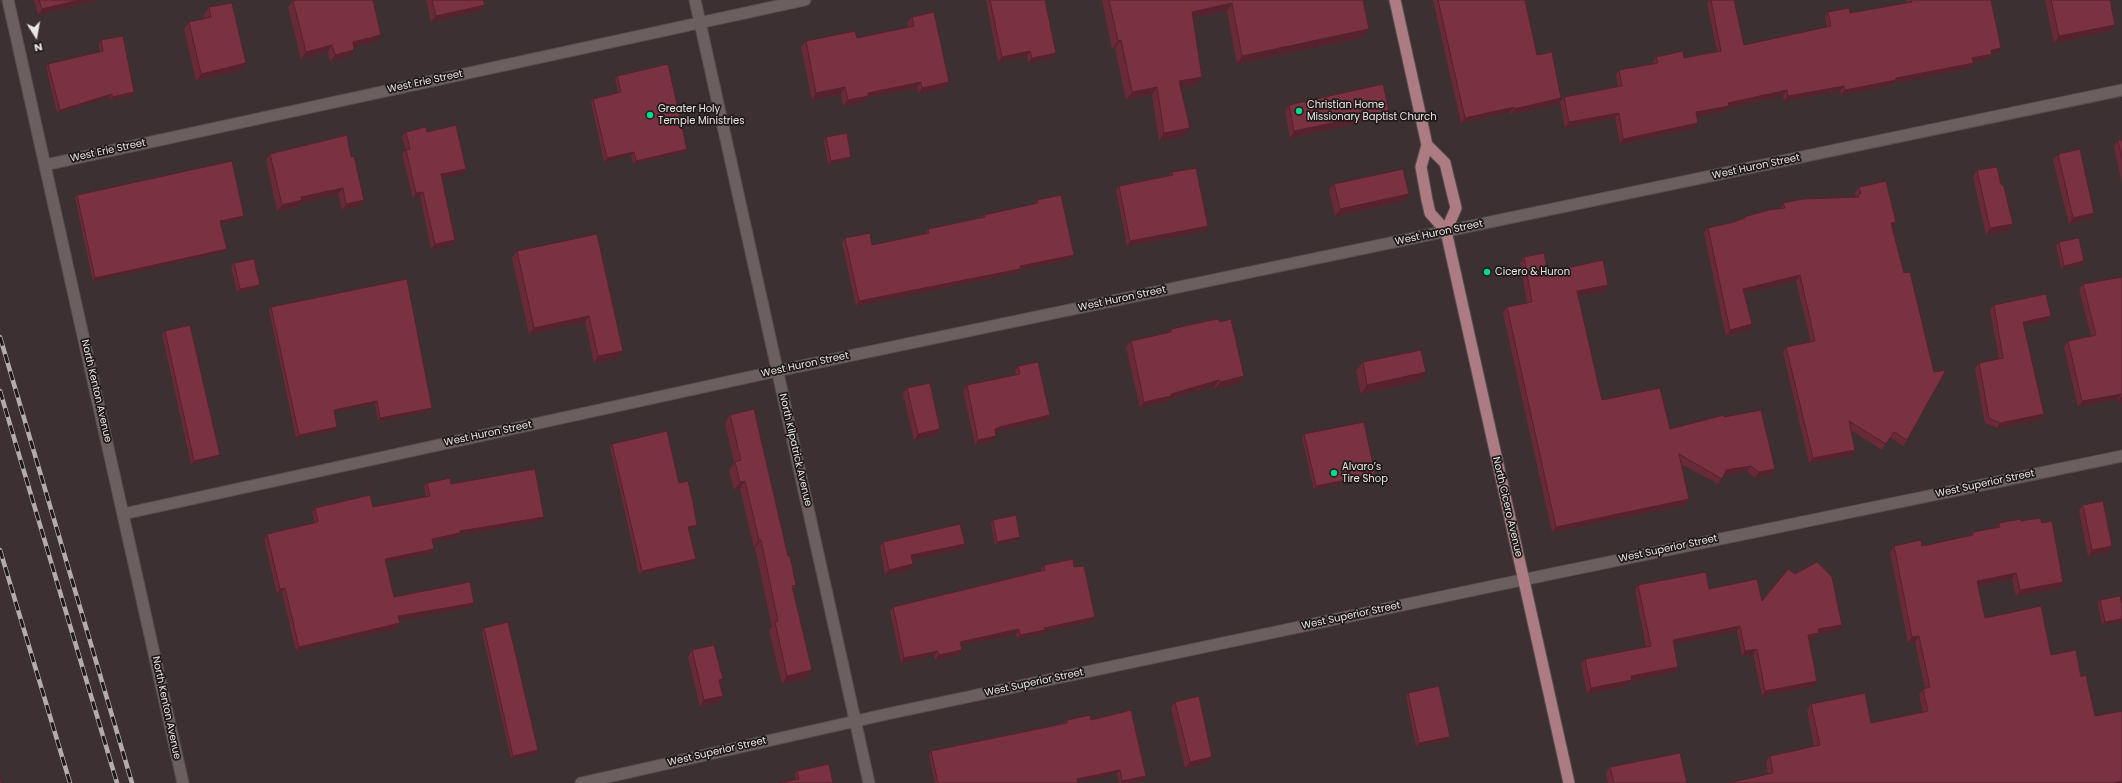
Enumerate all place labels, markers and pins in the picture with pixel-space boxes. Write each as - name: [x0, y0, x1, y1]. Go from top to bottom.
- place label: Christian Home Missionary Baptist Church: [1307, 99, 1437, 122]
- place label: Greater Holy Temple Ministries: [658, 103, 744, 126]
- marker: Christian Home Missionary Baptist Church: [1294, 106, 1304, 116]
- marker: Greater Holy Temple Ministries: [645, 110, 655, 120]
- place label: Cicero & Huron: [1495, 266, 1570, 278]
- marker: Cicero & Huron: [1482, 267, 1492, 277]
- place label: Alvaro’s Tire Shop: [1342, 461, 1388, 484]
- marker: Alvaro’s Tire Shop: [1329, 468, 1339, 478]

